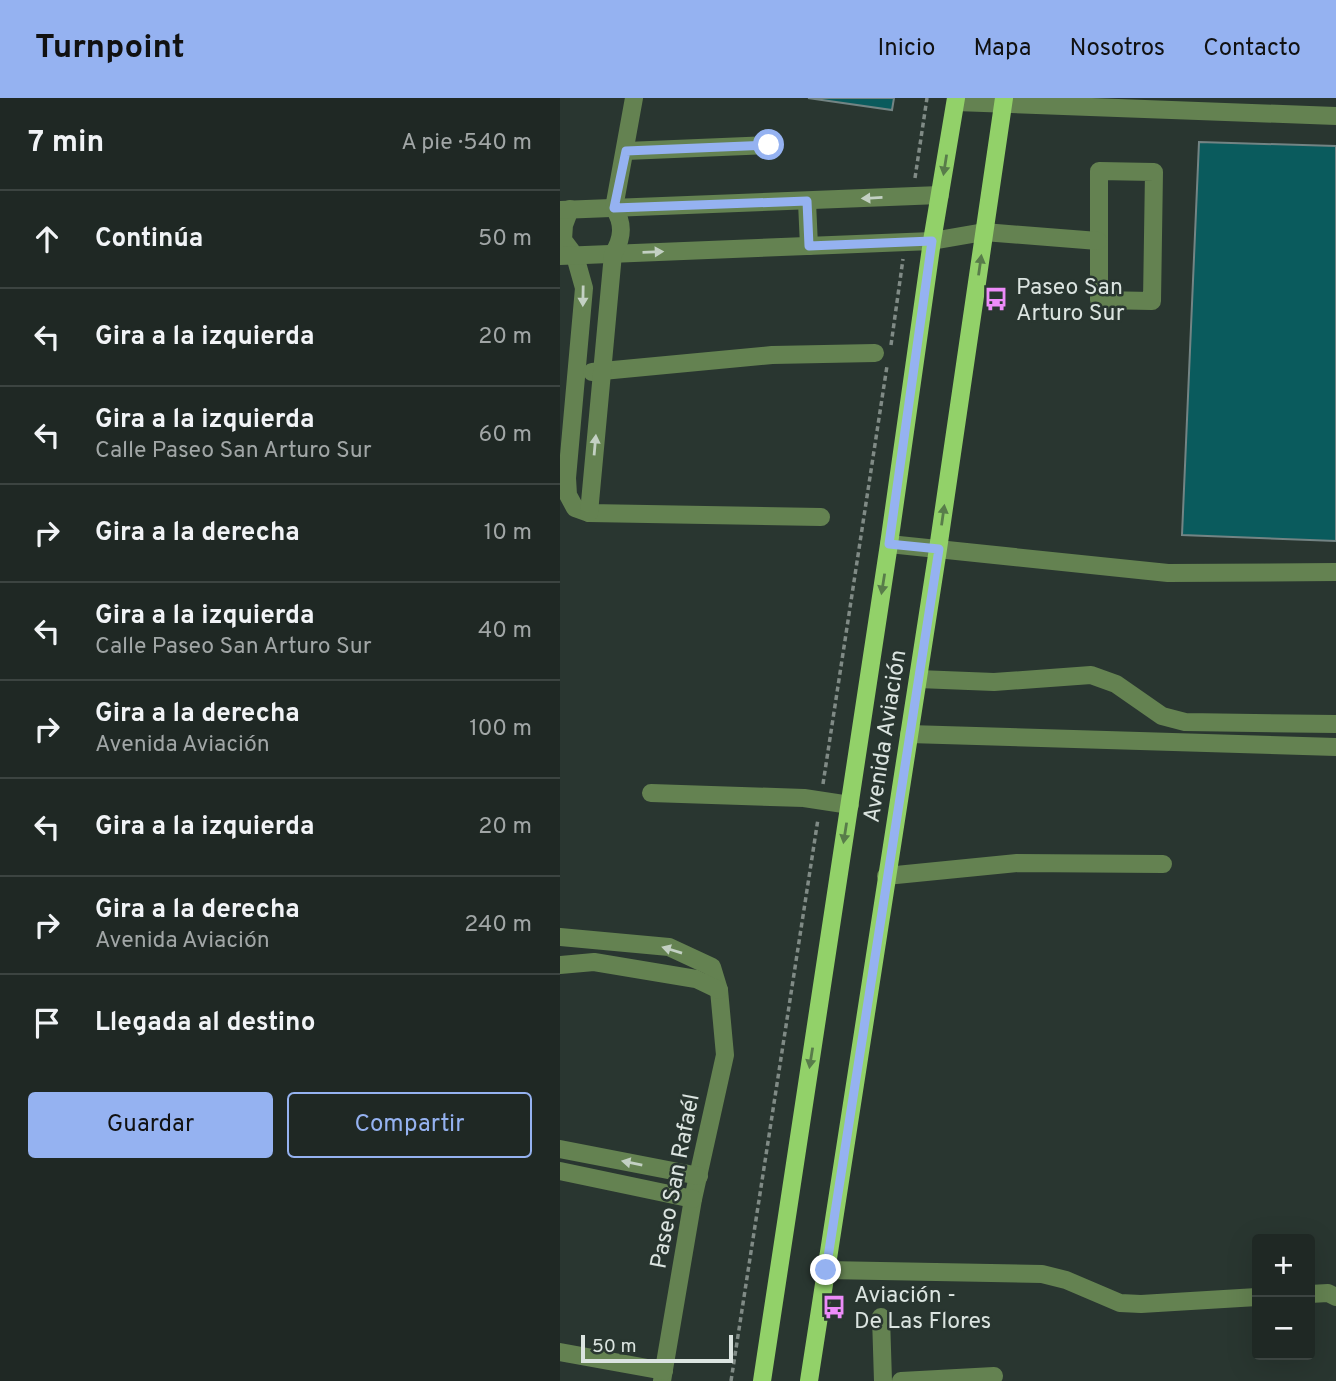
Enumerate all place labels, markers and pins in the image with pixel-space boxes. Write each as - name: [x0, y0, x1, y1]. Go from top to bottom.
- place label: Paseo San Arturo Sur: [1016, 274, 1125, 329]
- bus stop icon: Paseo San Arturo Sur: [982, 285, 1010, 313]
- place label: Aviación - De Las Flores: [854, 1282, 991, 1337]
- bus stop icon: Aviación - De Las Flores: [820, 1293, 848, 1321]

